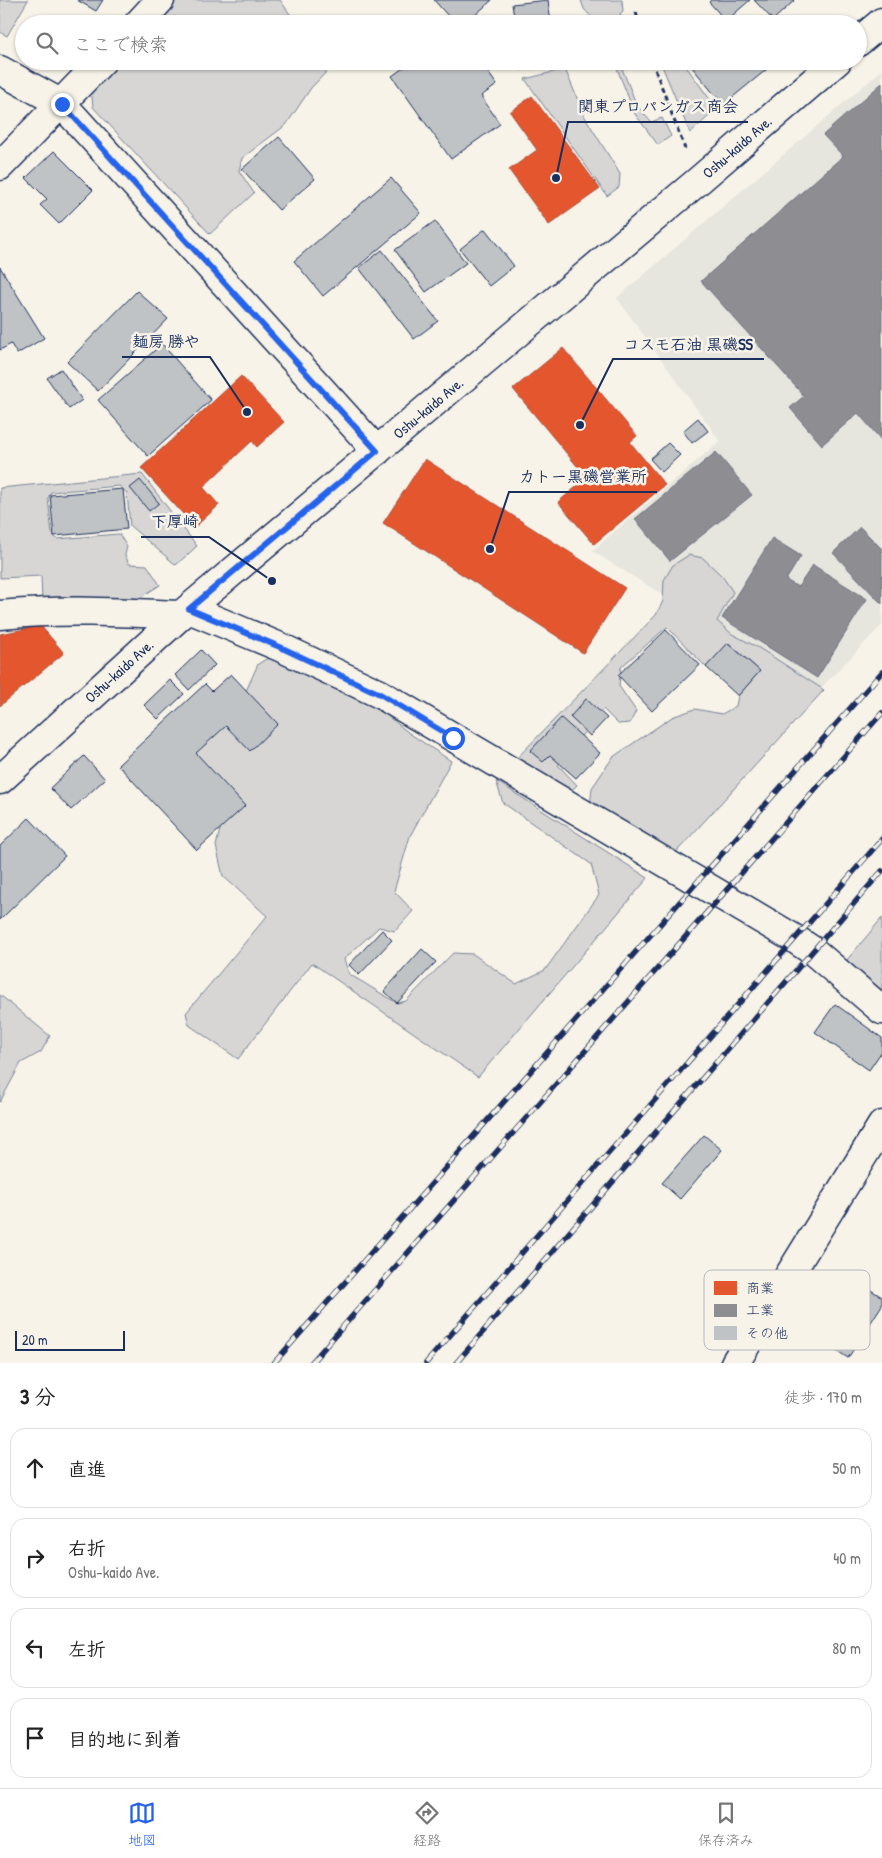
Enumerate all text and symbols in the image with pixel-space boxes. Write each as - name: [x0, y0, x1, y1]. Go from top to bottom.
- search box: [15, 15, 867, 70]
- icon: search: [33, 29, 61, 57]
- text: ここで検索: [73, 31, 168, 57]
- callout: 関東プロパンガス商会: [568, 91, 748, 122]
- route end: [51, 93, 74, 116]
- text: 関東プロパンガス商会: [578, 95, 738, 117]
- street label: Oshu-kaido Ave.: [698, 111, 776, 183]
- callout: 麺房 勝や: [122, 326, 210, 357]
- callout: コスモ石油 黒磯SS: [613, 328, 764, 359]
- text: 麺房 勝や: [132, 330, 200, 352]
- text: コスモ石油 黒磯SS: [623, 333, 754, 355]
- street label: Oshu-kaido Ave.: [388, 372, 468, 444]
- callout: カトー黒磯営業所: [509, 461, 657, 492]
- text: カトー黒磯営業所: [519, 465, 647, 487]
- callout: 下厚崎: [141, 506, 209, 537]
- text: 下厚崎: [151, 510, 199, 532]
- street label: Oshu-kaido Ave.: [80, 634, 158, 708]
- route start: [442, 727, 465, 750]
- legend: [704, 1270, 870, 1350]
- text: 商業: [746, 1278, 774, 1297]
- text: 工業: [746, 1300, 774, 1319]
- text: その他: [746, 1323, 788, 1342]
- scale bar: [15, 1328, 125, 1351]
- text: 20 m: [22, 1330, 48, 1349]
- text: 3 分: [20, 1382, 55, 1411]
- text: 徒歩 · 170 m: [784, 1386, 862, 1408]
- icon: ahead: [21, 1454, 49, 1482]
- text: 直進: [68, 1456, 106, 1482]
- text: 50 m: [833, 1457, 861, 1479]
- text: 右折: [68, 1535, 106, 1561]
- icon: right: [21, 1544, 49, 1572]
- text: 40 m: [833, 1547, 861, 1569]
- text: Oshu-kaido Ave.: [68, 1561, 160, 1583]
- icon: left: [21, 1634, 49, 1662]
- text: 左折: [68, 1636, 106, 1662]
- text: 80 m: [832, 1637, 861, 1659]
- icon: arrive: [21, 1724, 49, 1752]
- text: 目的地に到着: [68, 1726, 182, 1752]
- tab: 地図: [128, 1799, 156, 1849]
- tab: 経路: [413, 1799, 441, 1849]
- tab: 保存済み: [698, 1799, 754, 1849]

